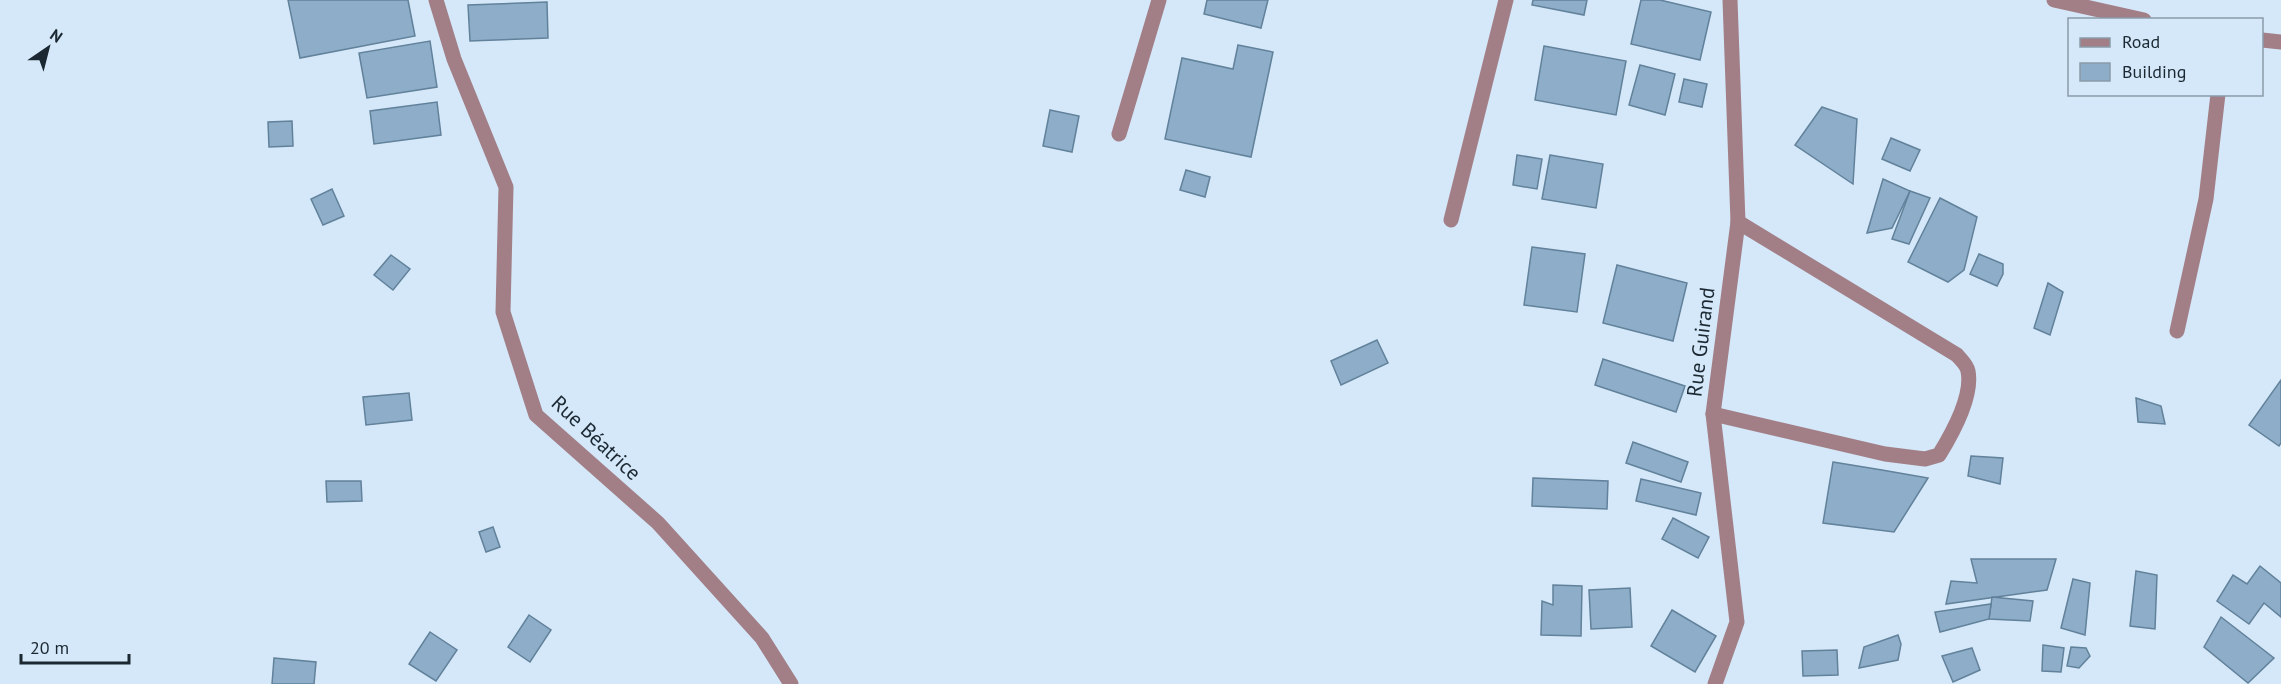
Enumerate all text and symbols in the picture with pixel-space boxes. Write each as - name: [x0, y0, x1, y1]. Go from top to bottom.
- north arrow: [18, 18, 78, 78]
- legend: [2068, 18, 2263, 96]
- text: N: [47, 25, 67, 47]
- text: Road: [2122, 30, 2160, 53]
- text: Building: [2122, 60, 2186, 83]
- street label: Rue Guirand: [1680, 286, 1721, 398]
- street label: Rue Béatrice: [546, 389, 647, 486]
- scale bar: [21, 627, 129, 665]
- text: 20 m: [30, 636, 69, 659]

